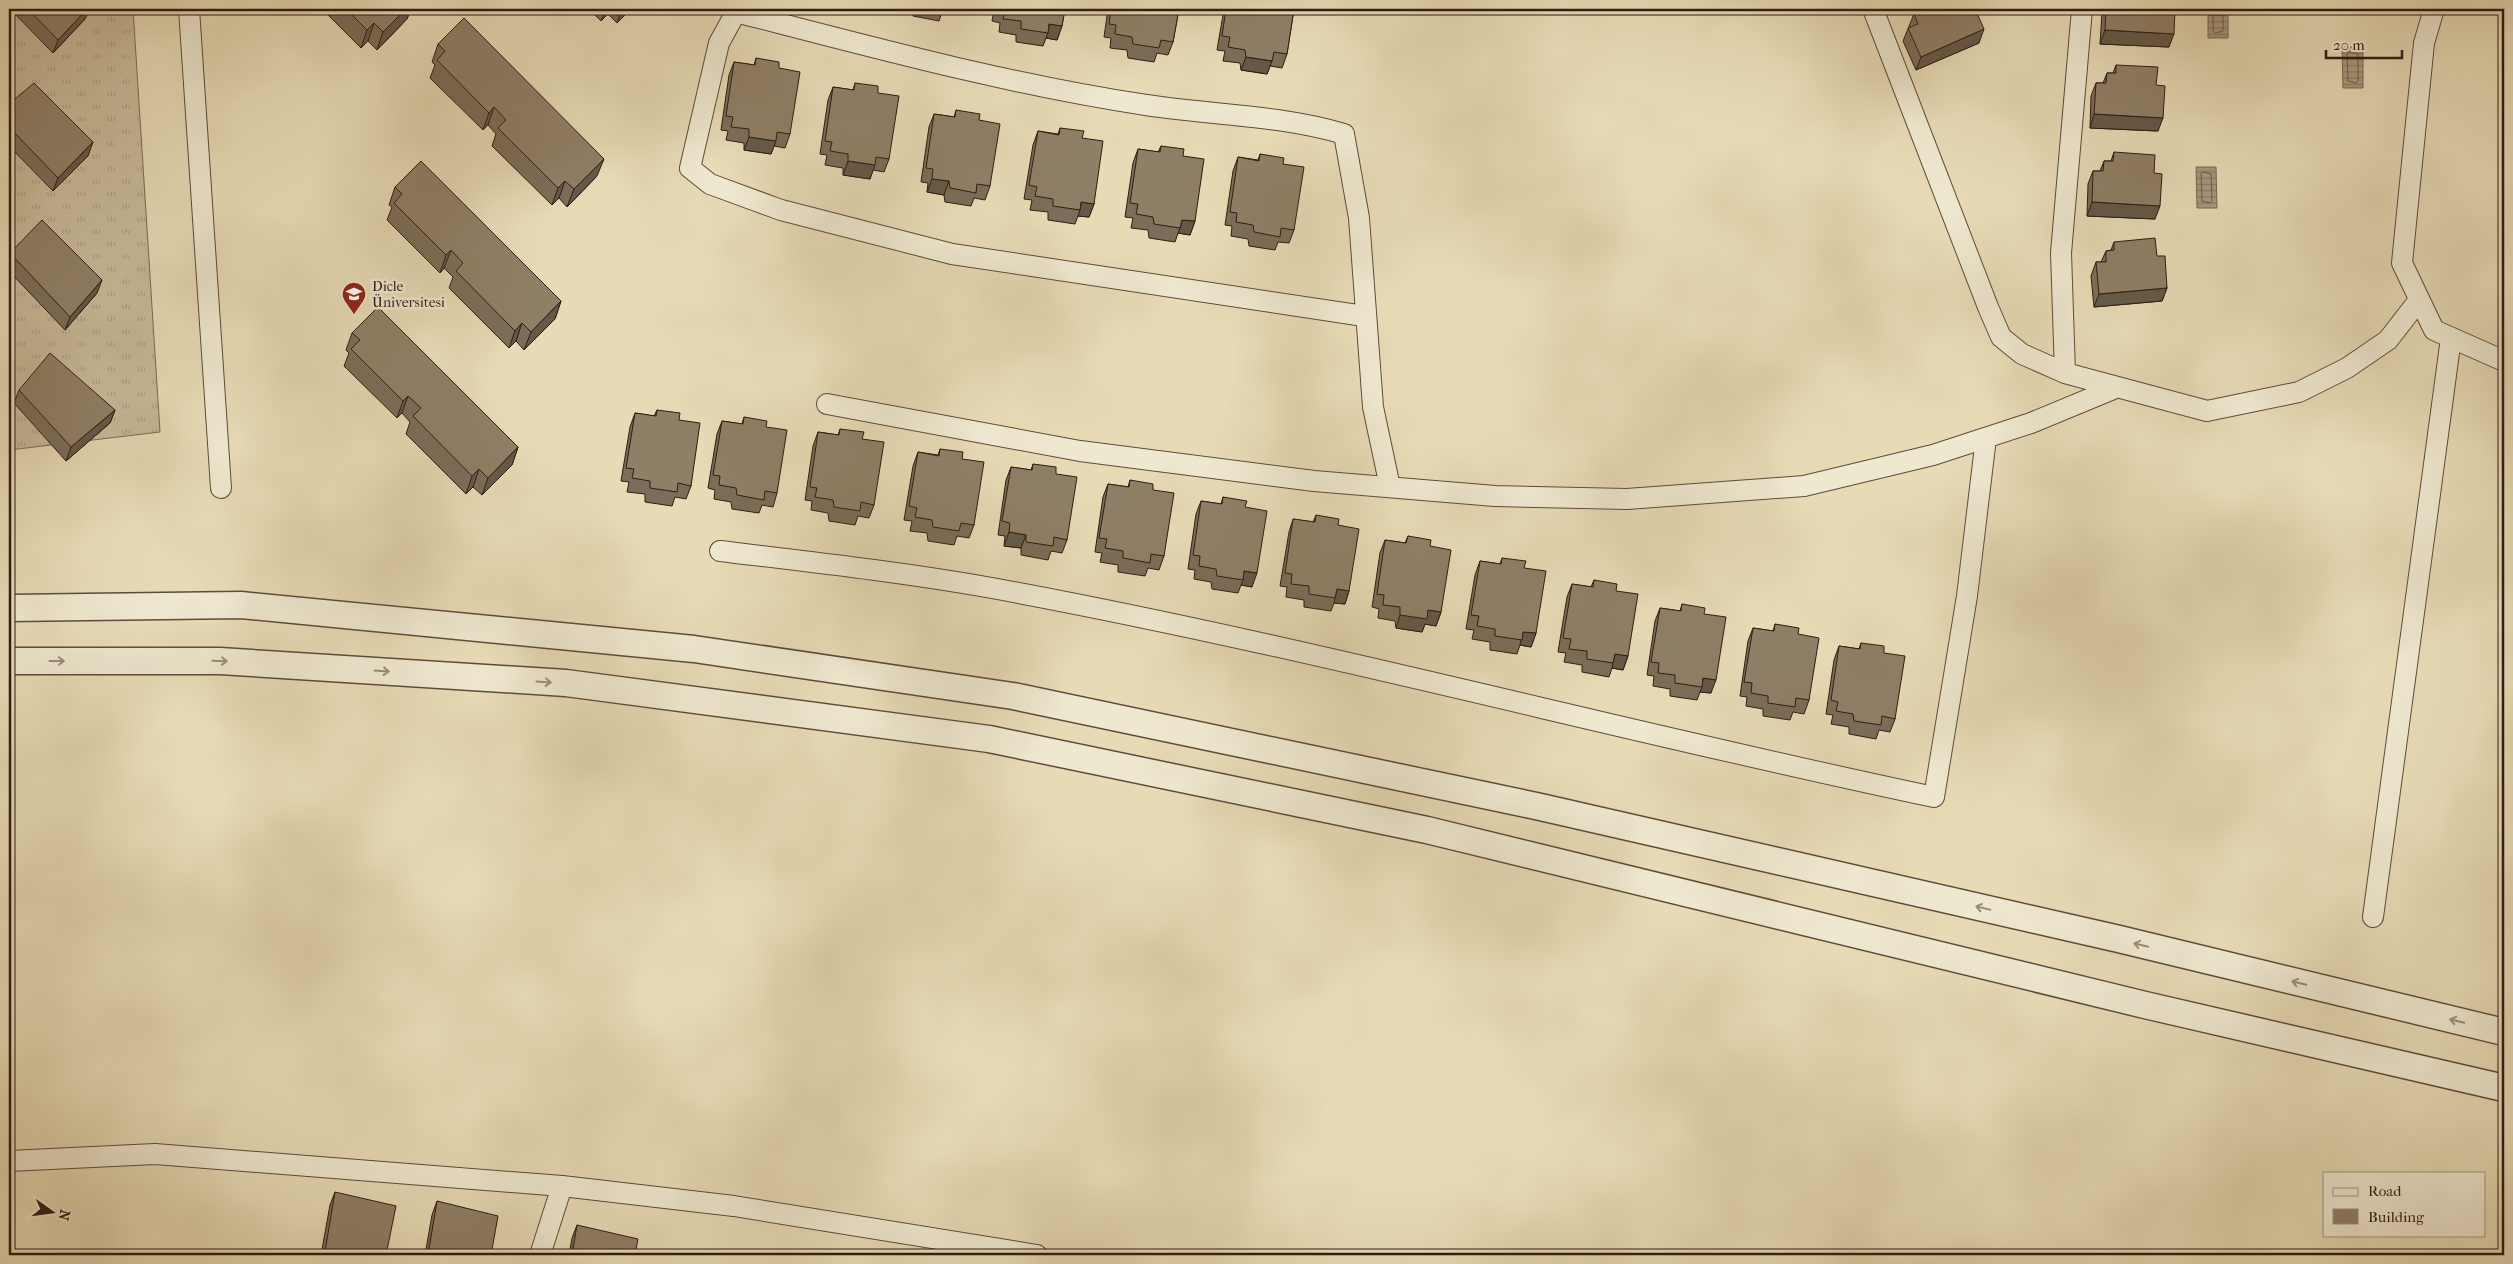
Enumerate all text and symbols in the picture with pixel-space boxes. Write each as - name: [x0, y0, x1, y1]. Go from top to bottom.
- scale bar: [2326, 28, 2402, 60]
- text: 20 m: [2333, 36, 2365, 54]
- place label: Dicle Üniversitesi: [372, 278, 445, 311]
- school or university icon: Dicle Üniversitesi: [341, 281, 367, 315]
- one-way arrow: [49, 656, 65, 666]
- one-way arrow: [212, 656, 228, 666]
- one-way arrow: [374, 667, 390, 676]
- one-way arrow: [536, 677, 552, 686]
- one-way arrow: [1975, 903, 1991, 912]
- one-way arrow: [2133, 940, 2149, 949]
- one-way arrow: [2291, 978, 2307, 987]
- one-way arrow: [2449, 1016, 2465, 1025]
- legend: [2323, 1172, 2486, 1236]
- text: Road: [2368, 1182, 2402, 1200]
- north arrow: [28, 1186, 78, 1236]
- text: N: [55, 1208, 74, 1223]
- text: Building: [2368, 1208, 2425, 1226]

